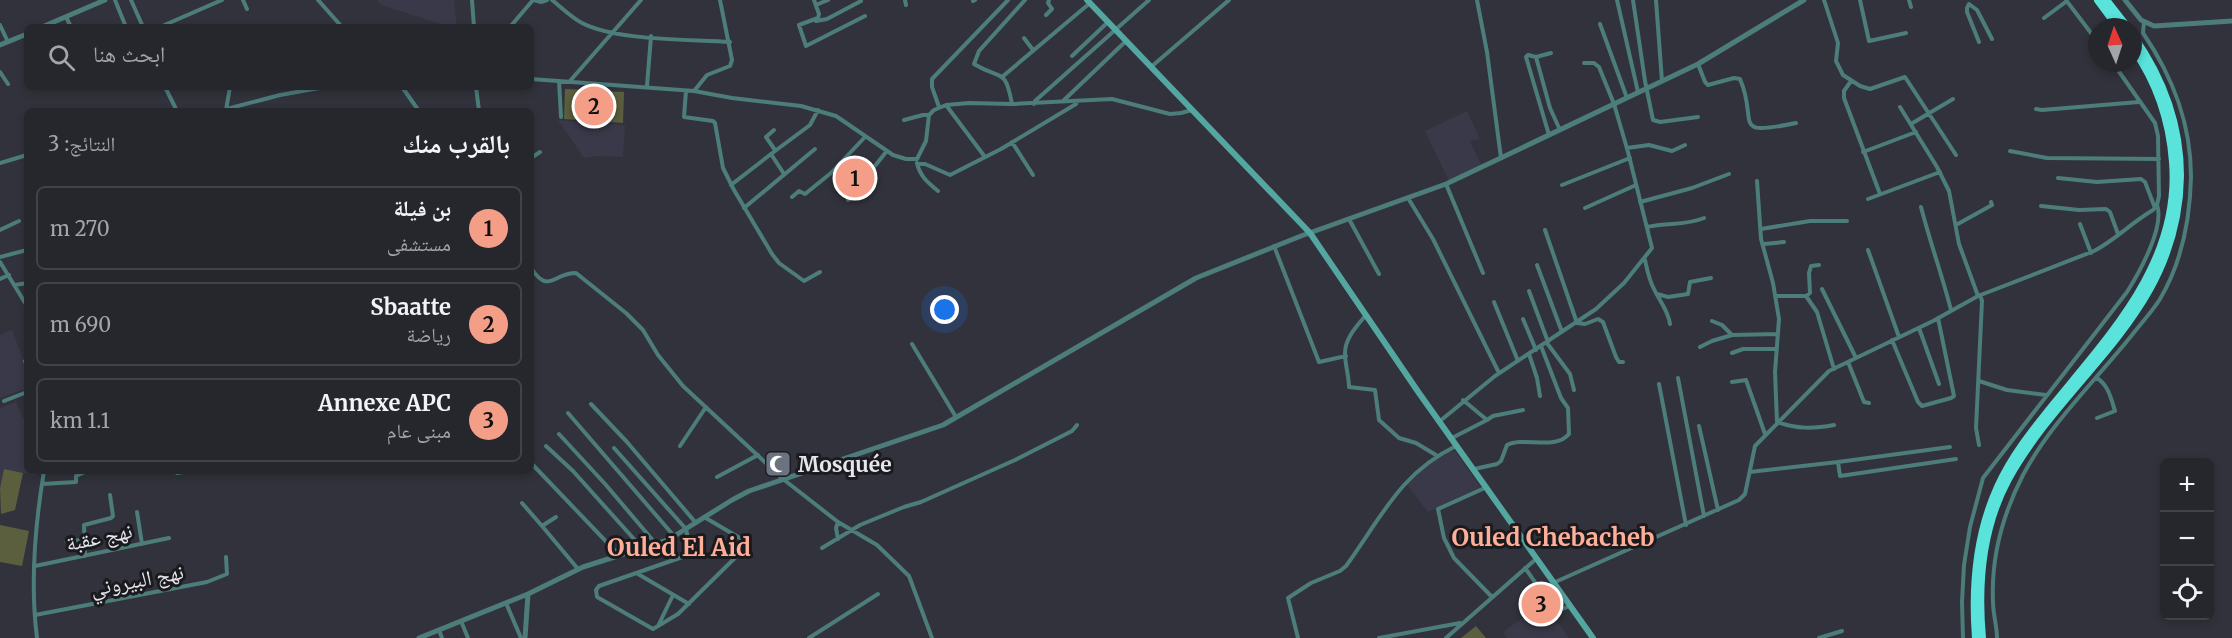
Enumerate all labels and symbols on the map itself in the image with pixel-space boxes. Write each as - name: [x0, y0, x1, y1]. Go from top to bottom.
- north arrow: [2088, 18, 2142, 72]
- pin: 2: [574, 84, 614, 128]
- pin: 1: [836, 156, 874, 201]
- your location: [930, 295, 959, 324]
- mosque icon: Mosquée: [763, 449, 793, 479]
- place label: Mosquée: [798, 451, 892, 478]
- street label: نهج عقبة: [63, 517, 135, 557]
- district label: Ouled Chebacheb: [1451, 522, 1655, 553]
- district label: Ouled El Aid: [607, 532, 751, 563]
- street label: نهج البيروني: [88, 558, 187, 606]
- pin: 3: [1522, 582, 1560, 626]

